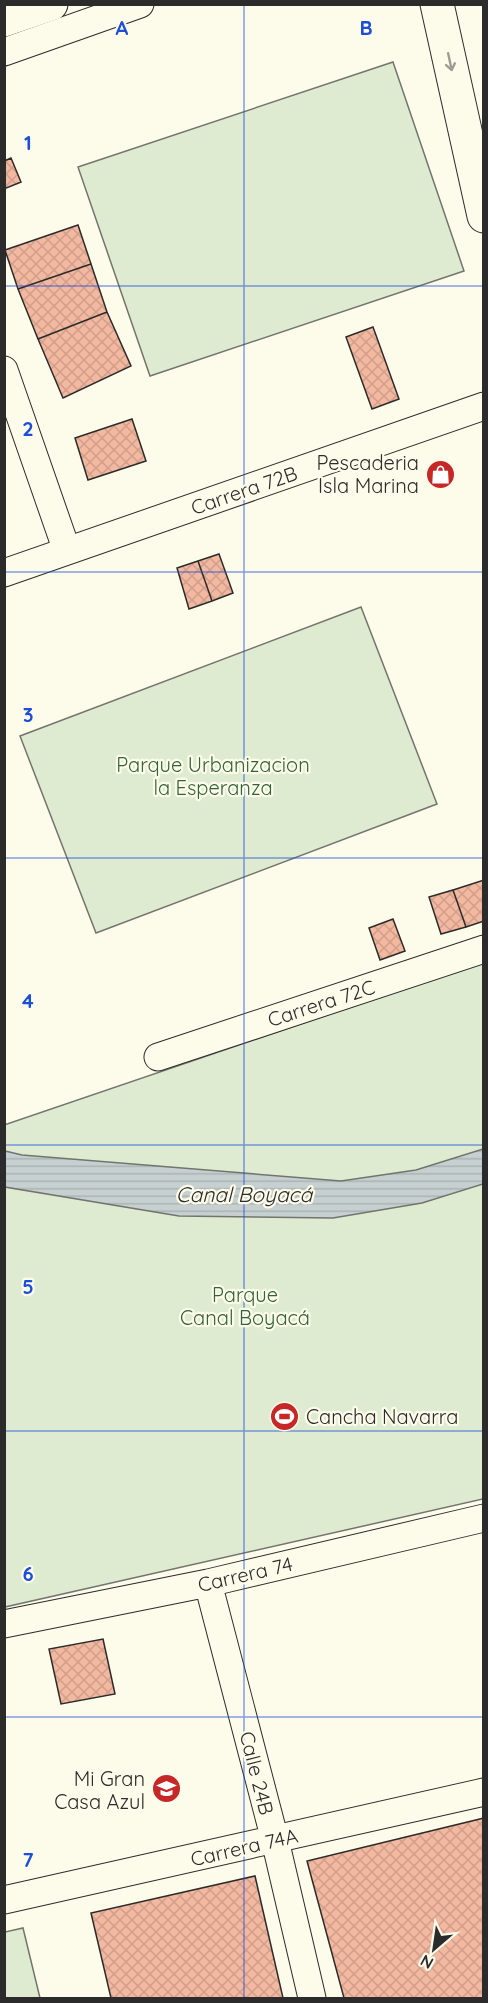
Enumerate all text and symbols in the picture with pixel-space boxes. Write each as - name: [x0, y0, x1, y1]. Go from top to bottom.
- text: A: [116, 15, 129, 40]
- text: B: [359, 15, 373, 40]
- one-way arrow: [445, 51, 456, 71]
- text: 1: [24, 130, 32, 155]
- text: 2: [22, 416, 34, 441]
- place label: Pescaderia Isla Marina: [317, 450, 419, 498]
- shop icon: Pescaderia Isla Marina: [424, 458, 456, 490]
- street label: Carrera 72B: [188, 460, 300, 520]
- text: 3: [23, 702, 33, 727]
- park label: Parque Urbanizacion la Esperanza: [116, 752, 310, 800]
- street label: Carrera 72C: [264, 974, 378, 1032]
- text: 4: [22, 988, 34, 1013]
- water label: Canal Boyacá: [176, 1181, 313, 1207]
- text: 5: [22, 1274, 34, 1299]
- park label: Parque Canal Boyacá: [180, 1282, 310, 1330]
- sports icon: Cancha Navarra: [269, 1400, 301, 1432]
- place label: Cancha Navarra: [306, 1404, 458, 1429]
- street label: Carrera 74: [195, 1551, 295, 1597]
- text: 6: [22, 1561, 34, 1586]
- street label: Calle 24B: [235, 1729, 279, 1817]
- place label: Mi Gran Casa Azul: [54, 1766, 145, 1814]
- school or university icon: Mi Gran Casa Azul: [150, 1773, 182, 1805]
- street label: Carrera 74A: [188, 1823, 300, 1871]
- text: 7: [23, 1847, 34, 1872]
- north arrow: [404, 1919, 464, 1979]
- text: N: [417, 1951, 437, 1974]

